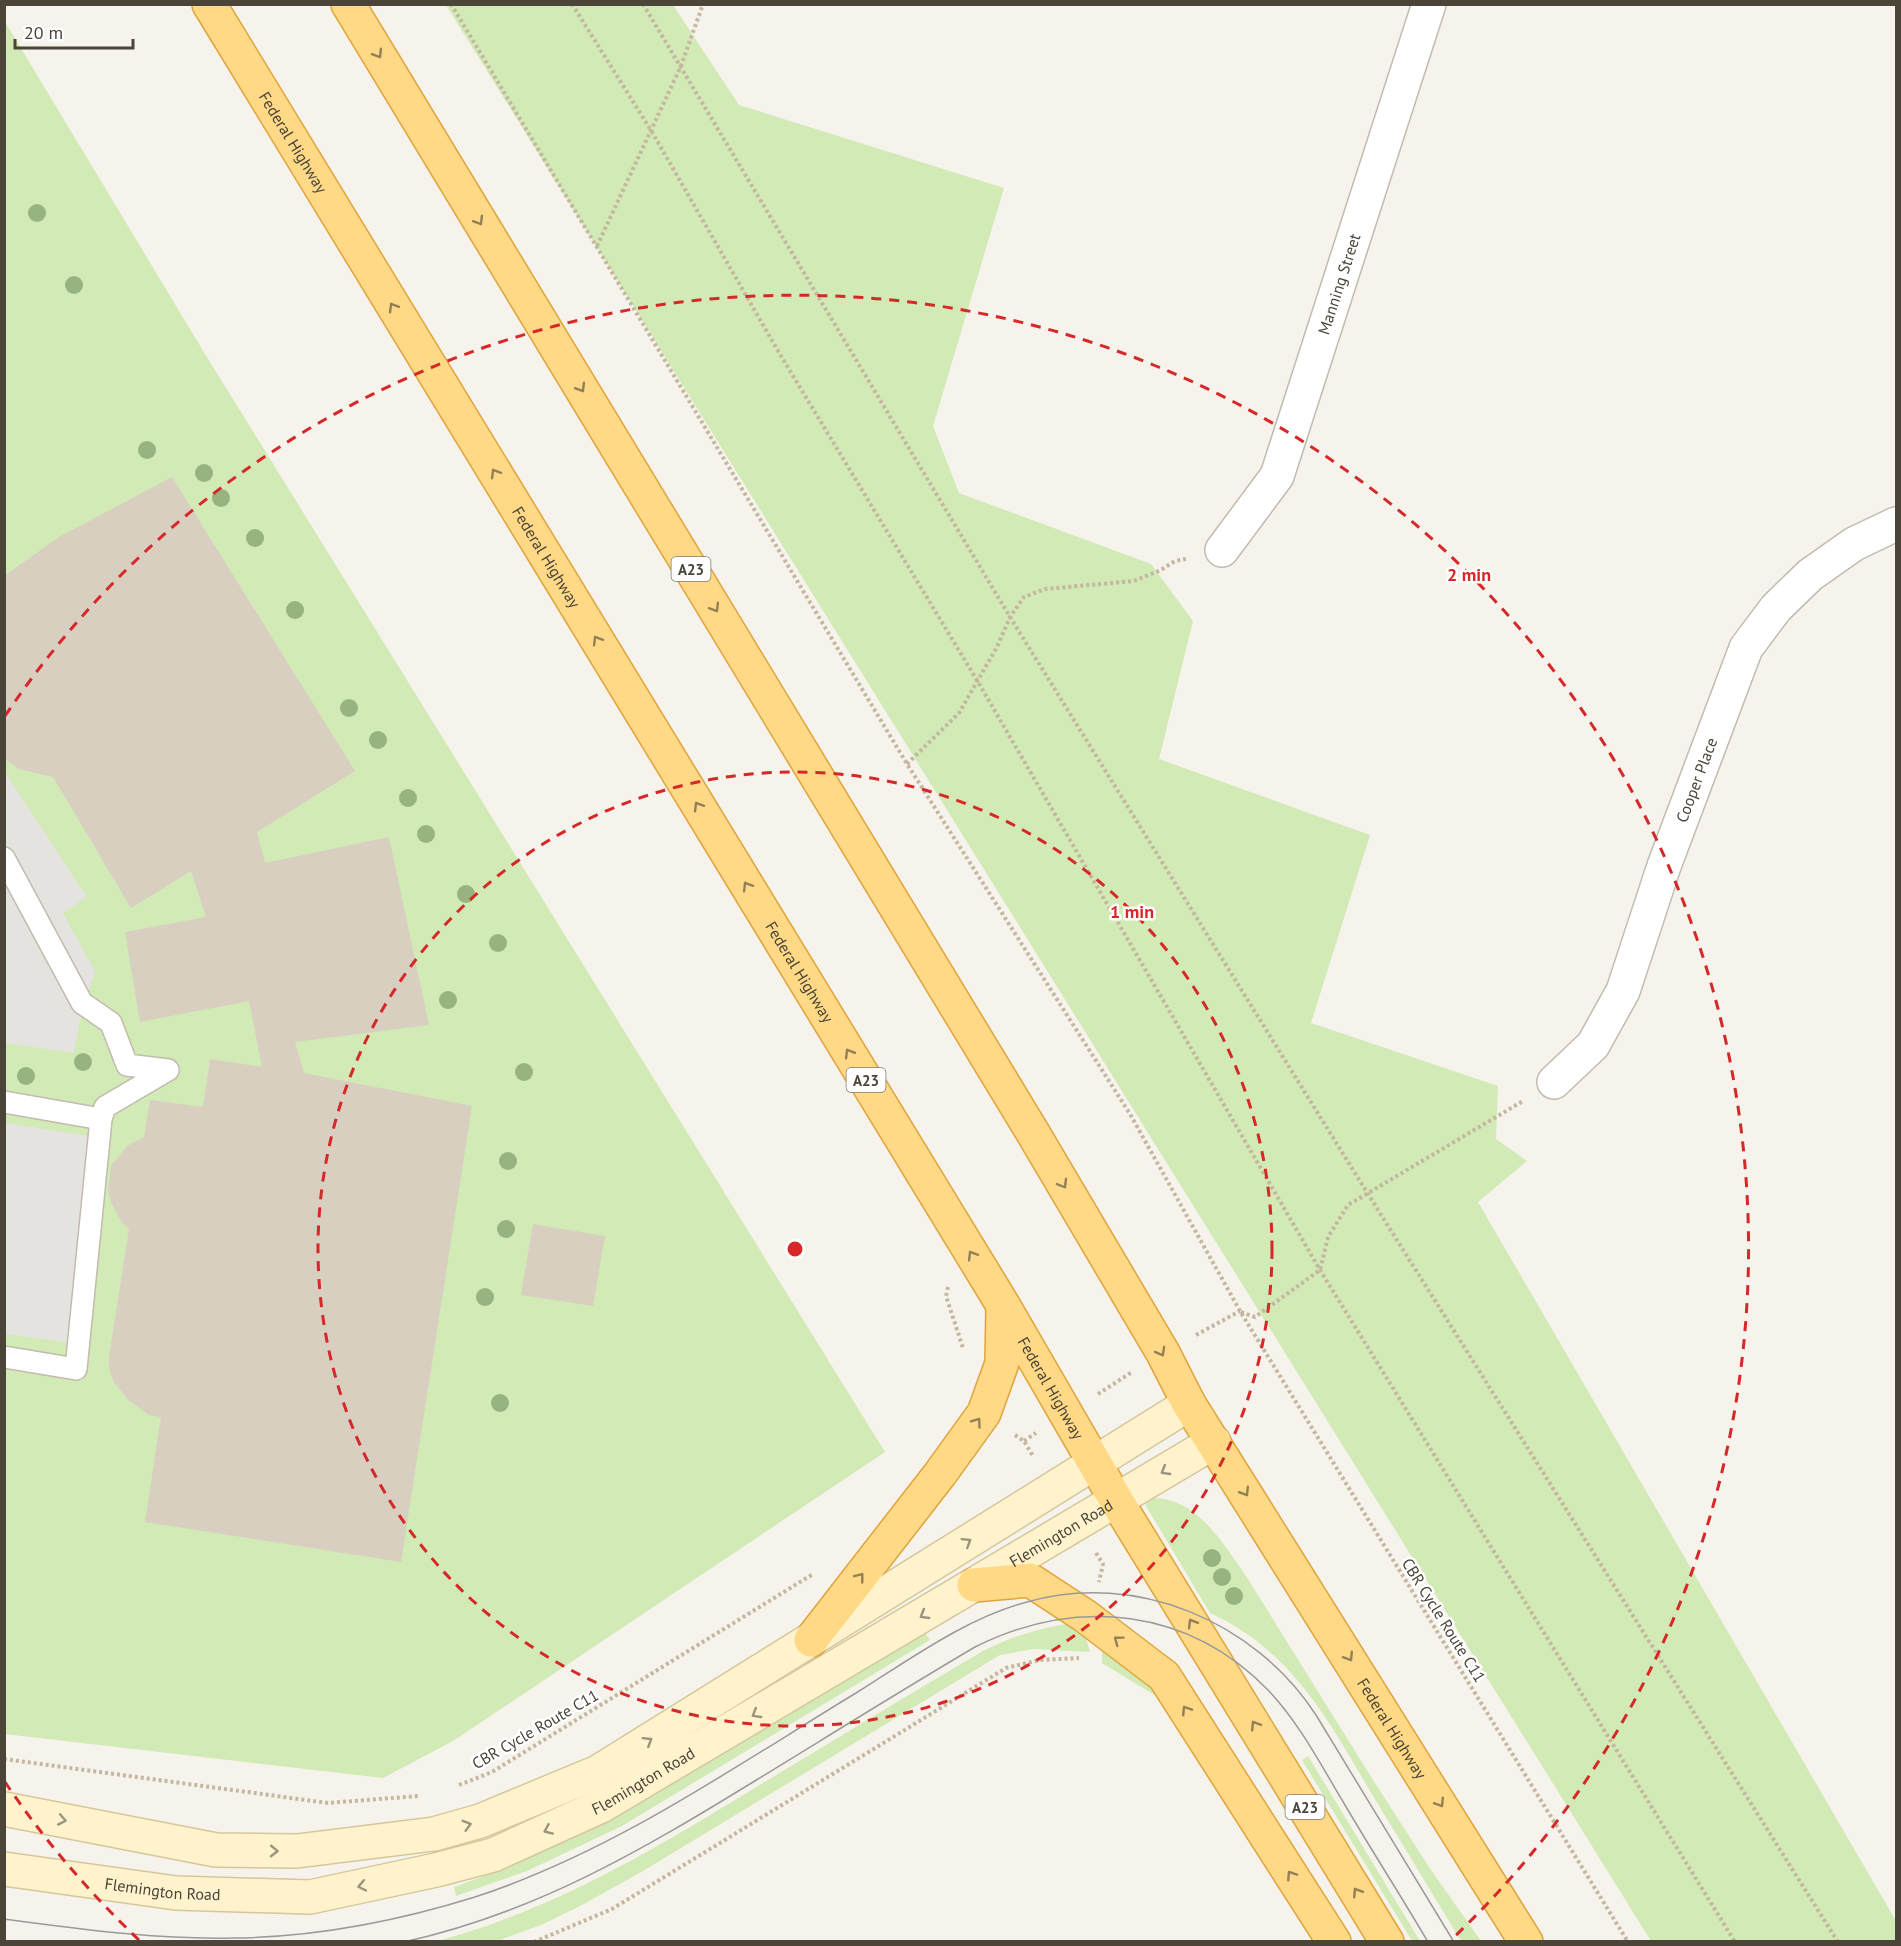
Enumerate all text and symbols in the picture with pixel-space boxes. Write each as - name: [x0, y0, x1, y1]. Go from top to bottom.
- scale bar: [15, 12, 134, 50]
- text: 20 m: [24, 21, 63, 44]
- one-way arrow: [371, 48, 382, 59]
- street label: Federal Highway: [255, 88, 332, 197]
- one-way arrow: [472, 215, 484, 225]
- street label: Manning Street: [1313, 230, 1365, 337]
- one-way arrow: [389, 303, 401, 313]
- one-way arrow: [573, 382, 585, 392]
- one-way arrow: [490, 469, 502, 479]
- street label: Federal Highway: [508, 503, 585, 612]
- road number: A23: [672, 557, 710, 581]
- text: 2 min: [1447, 563, 1491, 586]
- one-way arrow: [707, 602, 719, 612]
- one-way arrow: [592, 636, 604, 646]
- street label: Cooper Place: [1671, 735, 1721, 825]
- one-way arrow: [694, 802, 706, 812]
- one-way arrow: [743, 882, 755, 892]
- text: 1 min: [1110, 900, 1154, 923]
- street label: Federal Highway: [761, 918, 839, 1027]
- one-way arrow: [844, 1049, 856, 1059]
- road number: A23: [846, 1068, 886, 1092]
- one-way arrow: [1056, 1178, 1067, 1188]
- centre of rings: [785, 1239, 805, 1259]
- one-way arrow: [968, 1251, 980, 1261]
- street label: Federal Highway: [1014, 1333, 1089, 1443]
- one-way arrow: [1154, 1346, 1166, 1356]
- one-way arrow: [970, 1417, 981, 1428]
- one-way arrow: [1161, 1464, 1171, 1476]
- one-way arrow: [1238, 1486, 1250, 1496]
- street label: Flemington Road: [1006, 1495, 1116, 1571]
- one-way arrow: [961, 1537, 971, 1549]
- street label: CBR Cycle Route C11: [1398, 1554, 1490, 1686]
- one-way arrow: [852, 1573, 863, 1584]
- one-way arrow: [920, 1607, 930, 1619]
- one-way arrow: [1187, 1619, 1199, 1629]
- one-way arrow: [1113, 1637, 1124, 1648]
- one-way arrow: [1341, 1651, 1353, 1661]
- street label: Federal Highway: [1353, 1674, 1431, 1783]
- street label: CBR Cycle Route C11: [468, 1685, 602, 1773]
- one-way arrow: [1182, 1706, 1194, 1716]
- one-way arrow: [752, 1707, 762, 1718]
- one-way arrow: [1251, 1721, 1262, 1732]
- one-way arrow: [642, 1737, 652, 1749]
- street label: Flemington Road: [588, 1743, 698, 1819]
- road number: A23: [1286, 1795, 1324, 1819]
- one-way arrow: [1432, 1797, 1444, 1807]
- one-way arrow: [57, 1813, 67, 1826]
- one-way arrow: [461, 1820, 472, 1832]
- one-way arrow: [543, 1823, 554, 1835]
- one-way arrow: [270, 1845, 279, 1857]
- one-way arrow: [1287, 1870, 1298, 1881]
- street label: Flemington Road: [103, 1873, 221, 1904]
- one-way arrow: [357, 1879, 367, 1892]
- one-way arrow: [1352, 1888, 1364, 1898]

